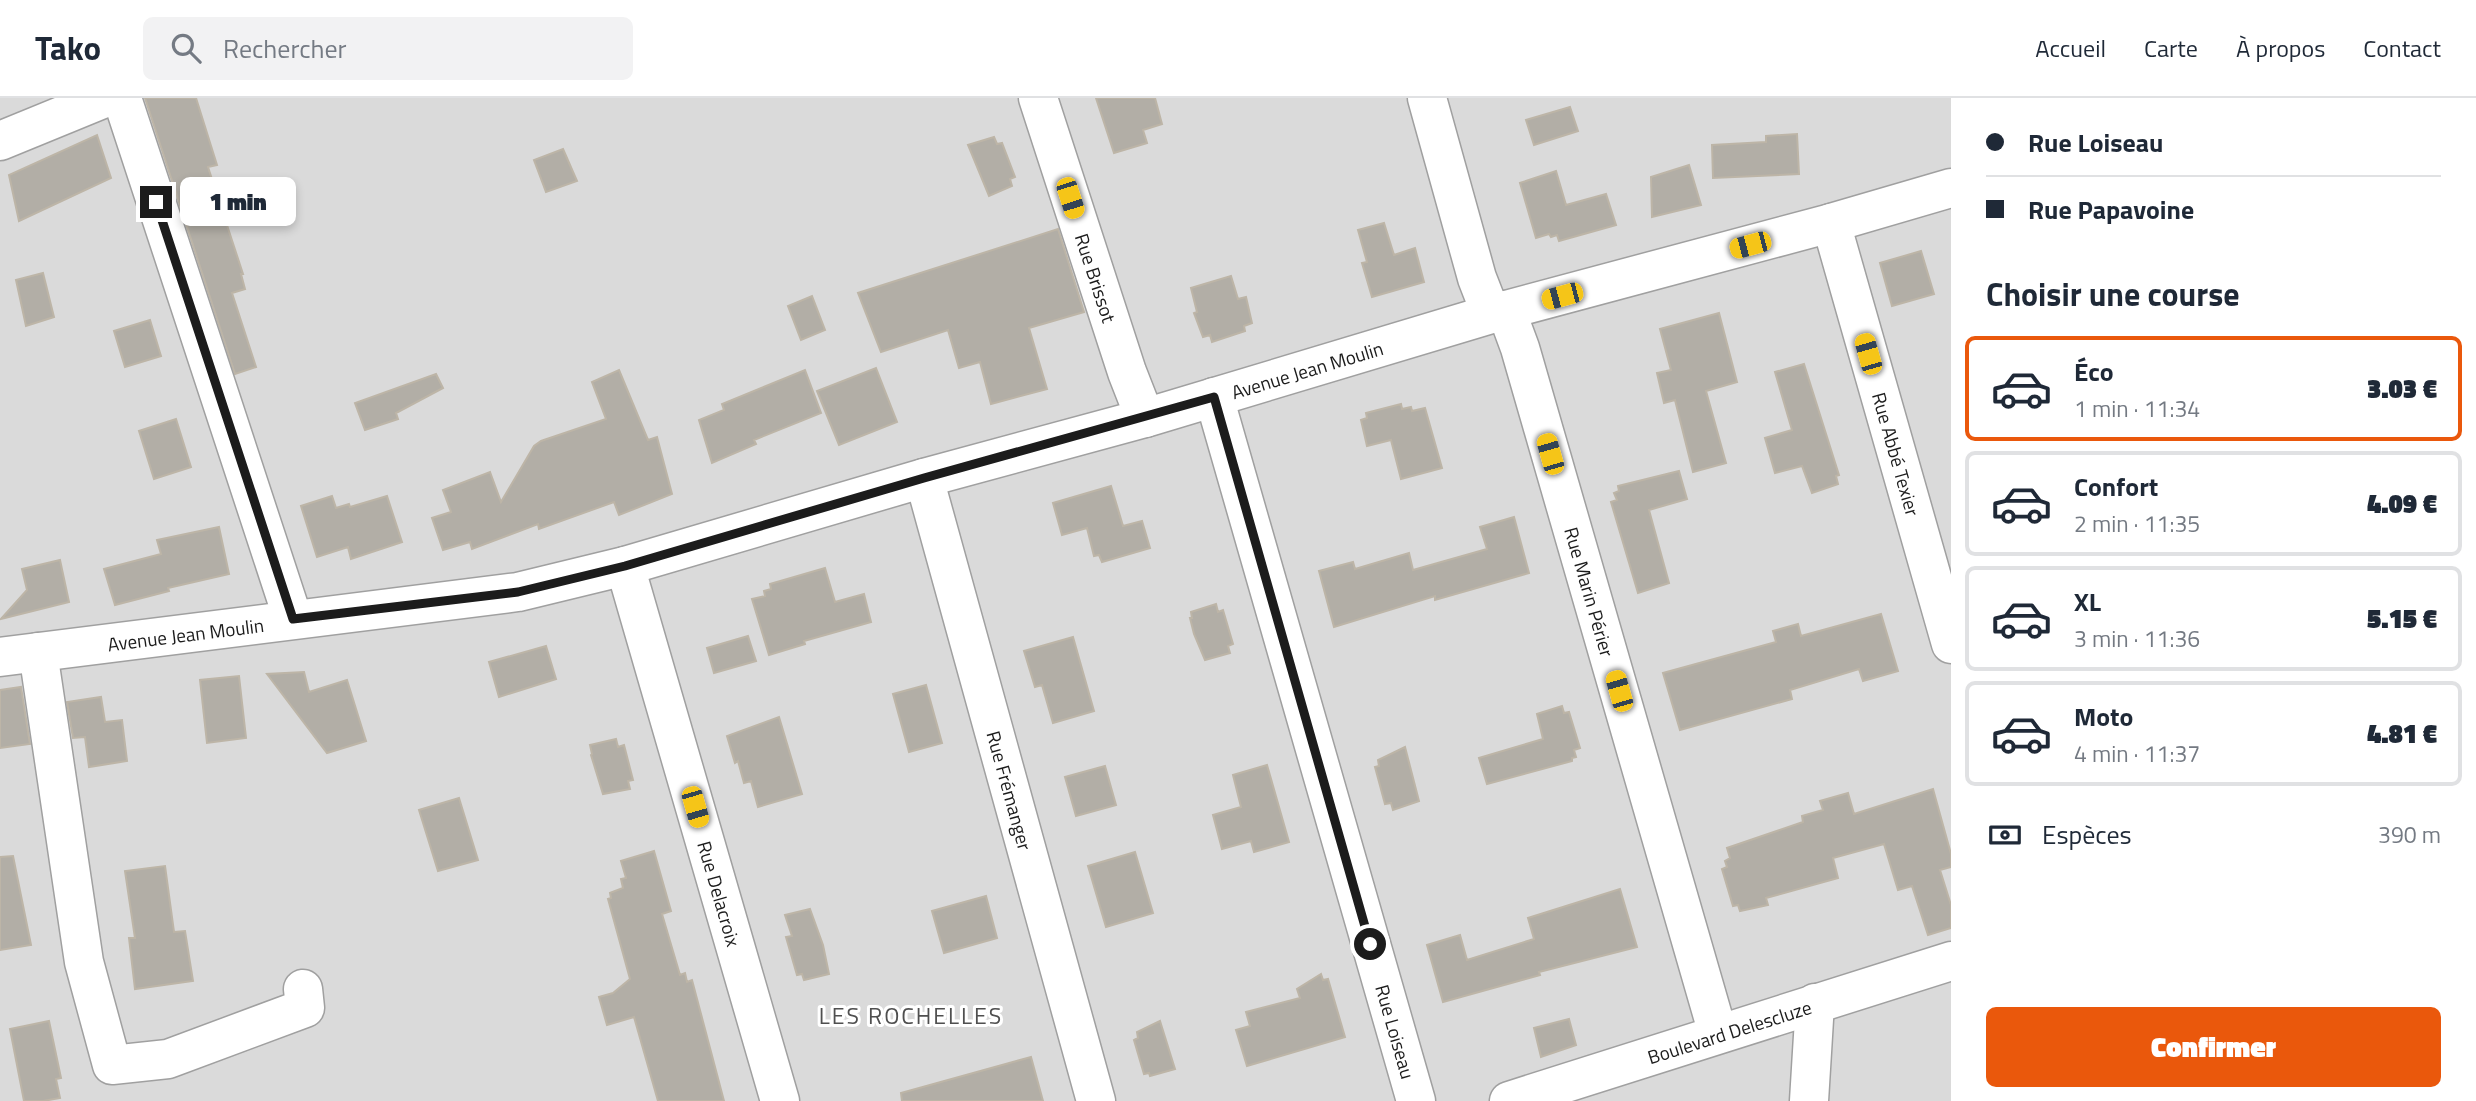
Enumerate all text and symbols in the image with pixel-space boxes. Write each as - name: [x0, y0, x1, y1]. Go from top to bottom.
- search box: [143, 17, 633, 80]
- text: Tako: [35, 23, 101, 73]
- icon: search: [167, 29, 205, 67]
- text: Rechercher: [223, 29, 347, 68]
- text: Accueil: [2035, 30, 2106, 66]
- text: Carte: [2144, 30, 2198, 66]
- text: À propos: [2236, 30, 2325, 66]
- text: Contact: [2363, 30, 2441, 66]
- text: Rue Loiseau: [2028, 123, 2164, 162]
- car: [1054, 175, 1087, 221]
- callout: 1 min: [180, 178, 296, 226]
- text: 1 min: [209, 184, 267, 219]
- route end: [140, 186, 172, 218]
- text: Rue Papavoine: [2028, 190, 2194, 229]
- street label: Rue Brissot: [1068, 229, 1125, 326]
- car: [1727, 229, 1774, 261]
- text: Choisir une course: [1986, 270, 2240, 318]
- car: [1539, 280, 1586, 312]
- car: [1853, 331, 1884, 377]
- street label: Avenue Jean Moulin: [1227, 333, 1387, 406]
- text: Éco: [2074, 352, 2114, 391]
- icon: car: [1990, 357, 2053, 420]
- text: 3.03 €: [2367, 369, 2437, 408]
- street label: Rue Abbé Texier: [1865, 389, 1928, 519]
- text: 1 min · 11:34: [2074, 391, 2200, 426]
- car: [1535, 431, 1566, 477]
- text: Confort: [2074, 467, 2158, 506]
- icon: car: [1990, 472, 2053, 535]
- text: 4.09 €: [2367, 484, 2437, 523]
- text: 2 min · 11:35: [2074, 506, 2200, 541]
- street label: Rue Marin Périer: [1558, 523, 1623, 660]
- text: XL: [2074, 582, 2101, 621]
- icon: car: [1990, 587, 2053, 650]
- text: 5.15 €: [2367, 599, 2437, 638]
- street label: Avenue Jean Moulin: [106, 610, 265, 658]
- text: 3 min · 11:36: [2074, 621, 2200, 656]
- car: [1604, 668, 1635, 714]
- text: Moto: [2074, 697, 2133, 736]
- icon: car: [1990, 702, 2053, 765]
- text: 4.81 €: [2367, 714, 2437, 753]
- street label: Rue Frémanger: [980, 727, 1041, 854]
- text: 4 min · 11:37: [2074, 736, 2200, 771]
- car: [680, 784, 711, 830]
- text: Espèces: [2042, 815, 2132, 854]
- icon: cash: [1986, 816, 2024, 854]
- text: 390 m: [2378, 817, 2441, 852]
- street label: Rue Delacroix: [691, 837, 749, 950]
- route start: [1354, 928, 1386, 960]
- street label: Rue Loiseau: [1369, 981, 1423, 1082]
- street label: Boulevard Delescluze: [1644, 992, 1815, 1071]
- district label: LES ROCHELLES: [819, 998, 1003, 1033]
- button: Confirmer: [1986, 1007, 2441, 1087]

